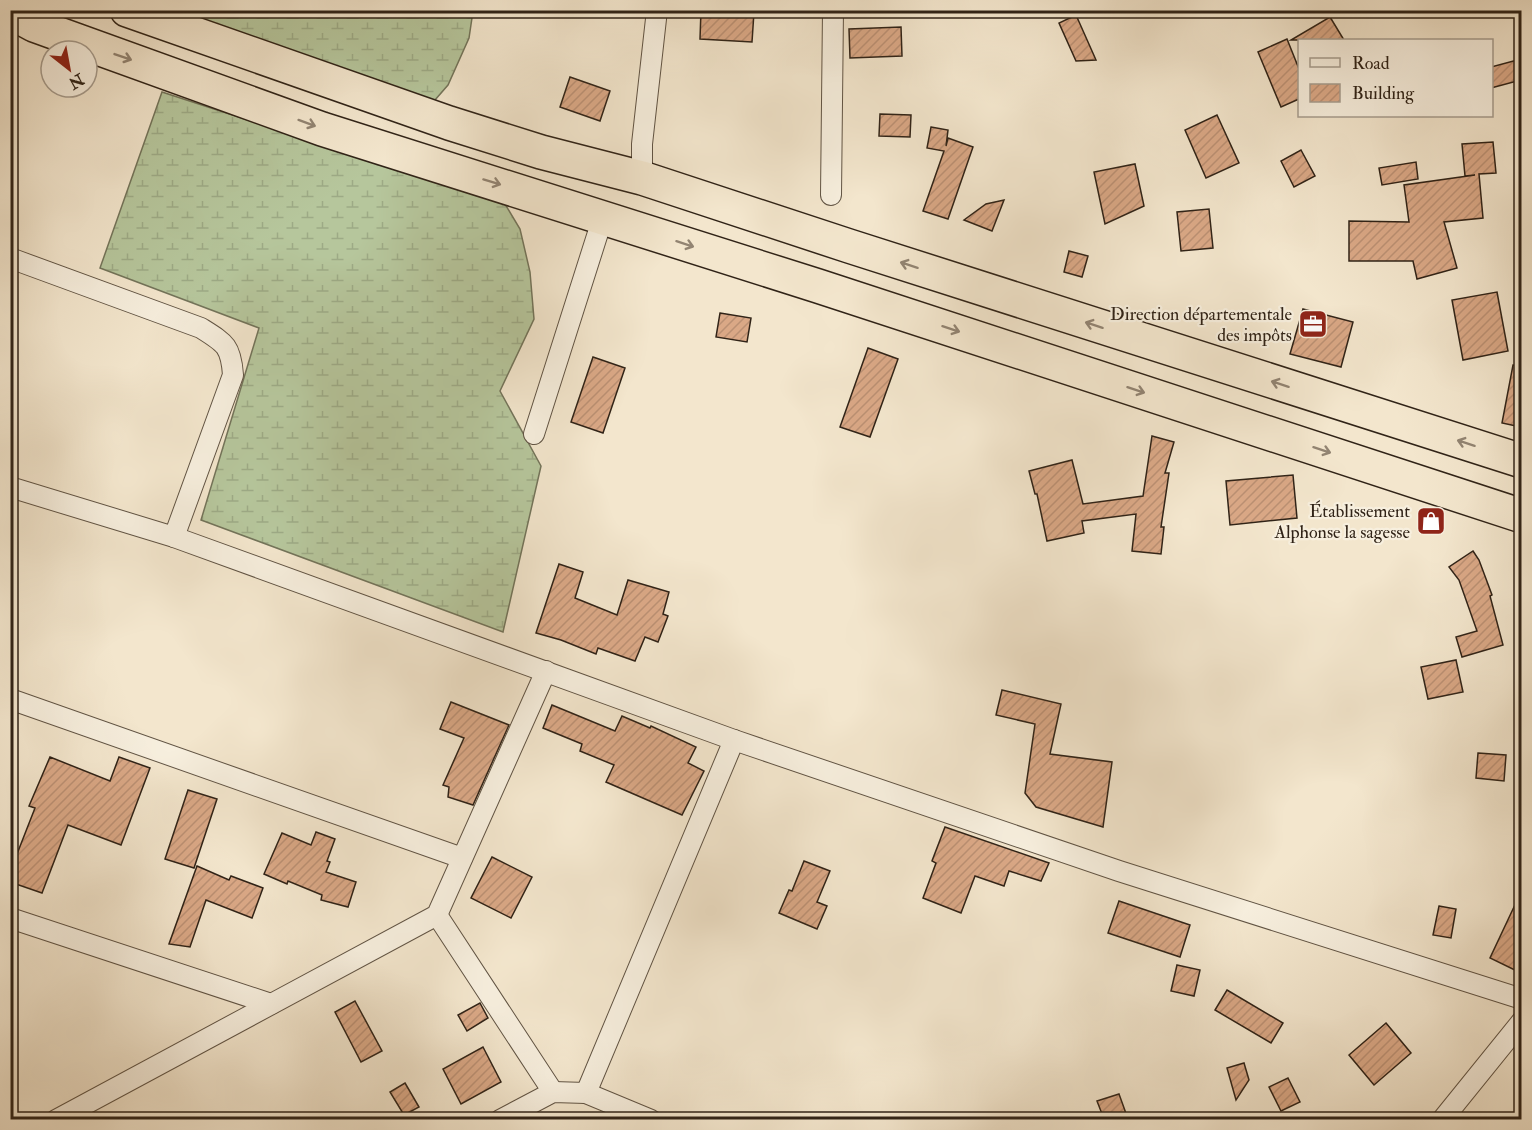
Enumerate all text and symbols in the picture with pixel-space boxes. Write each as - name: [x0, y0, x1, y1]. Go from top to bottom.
- north arrow: [39, 39, 99, 99]
- legend: [1298, 39, 1493, 117]
- one-way arrow: [113, 52, 132, 63]
- text: Road: [1352, 52, 1390, 75]
- text: N: [64, 68, 88, 94]
- text: Building: [1352, 82, 1415, 105]
- one-way arrow: [297, 118, 315, 129]
- one-way arrow: [482, 178, 501, 189]
- one-way arrow: [675, 239, 694, 250]
- one-way arrow: [900, 259, 919, 270]
- place label: Direction départementale des impôts: [1110, 303, 1292, 347]
- office icon: Direction départementale des impôts: [1297, 308, 1329, 340]
- one-way arrow: [1085, 319, 1104, 330]
- one-way arrow: [941, 325, 960, 336]
- one-way arrow: [1271, 378, 1290, 389]
- one-way arrow: [1126, 385, 1145, 396]
- one-way arrow: [1457, 437, 1476, 448]
- one-way arrow: [1312, 446, 1331, 457]
- place label: Établissement Alphonse la sagesse: [1273, 500, 1410, 544]
- shop icon: Établissement Alphonse la sagesse: [1415, 505, 1447, 537]

